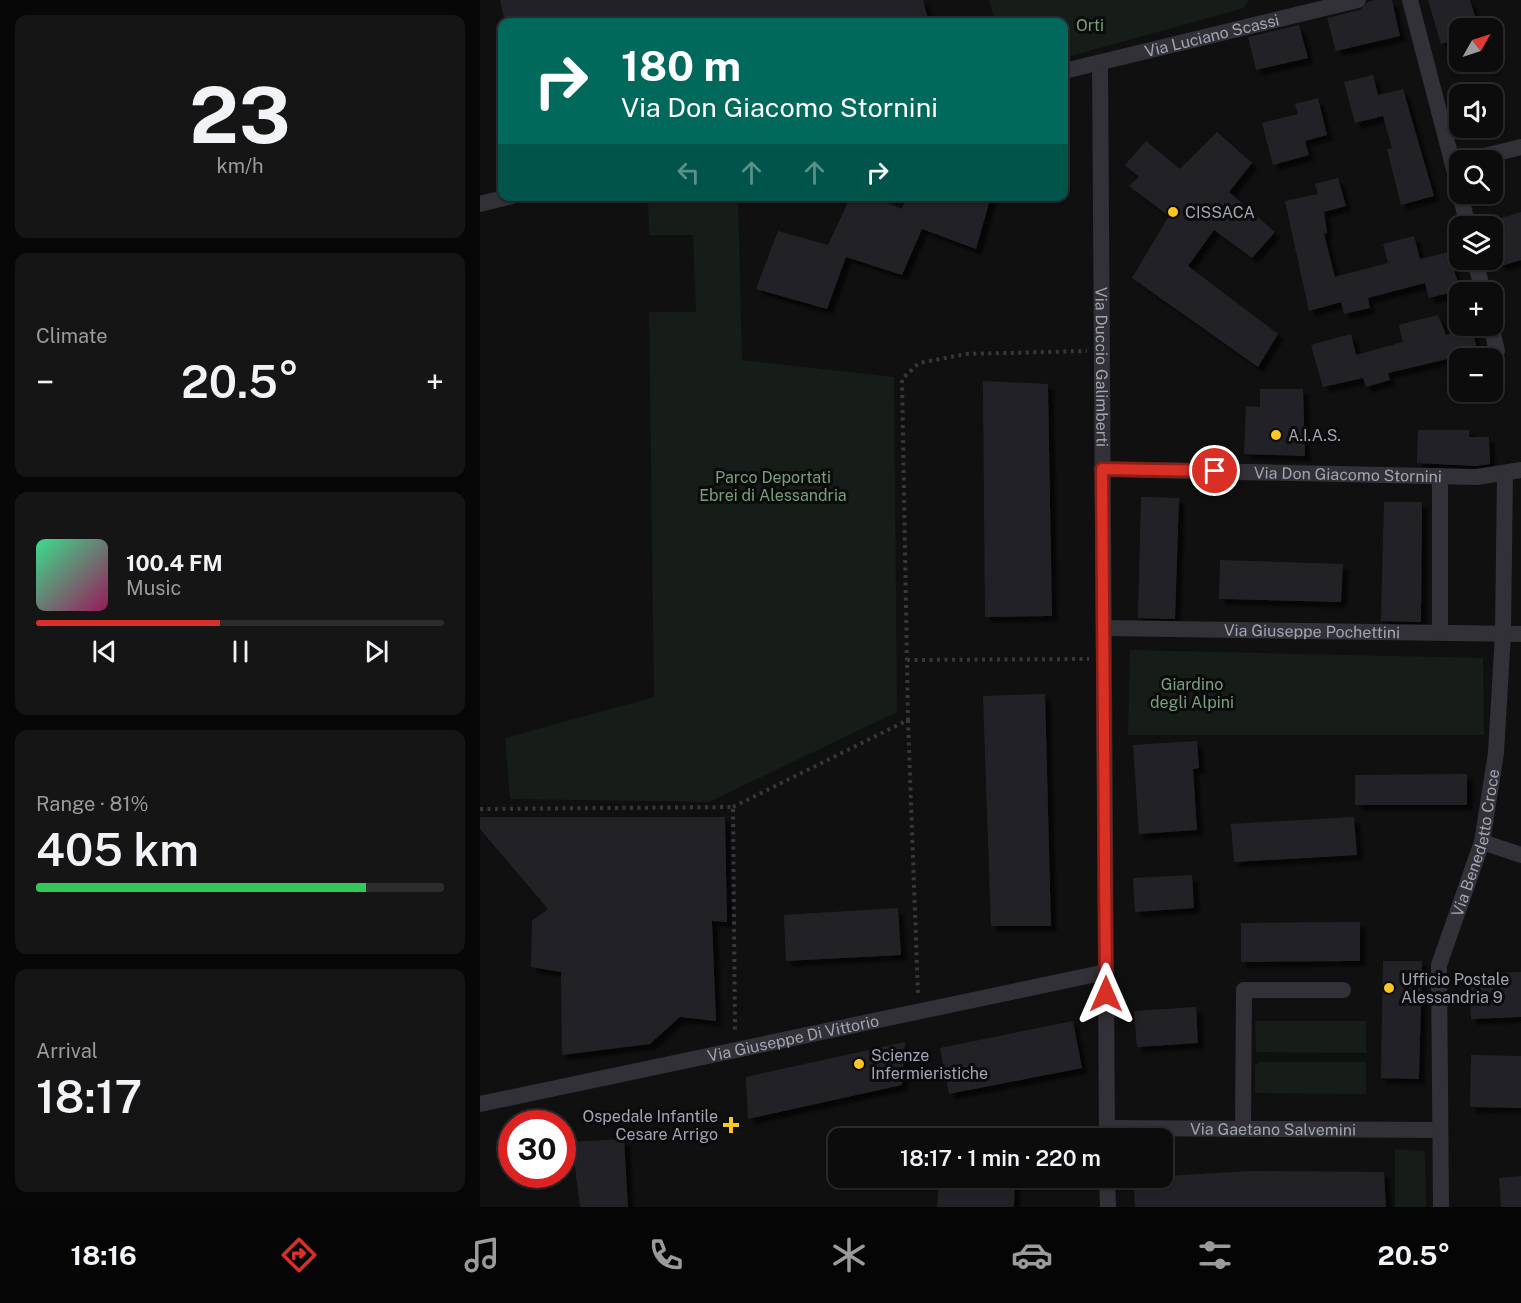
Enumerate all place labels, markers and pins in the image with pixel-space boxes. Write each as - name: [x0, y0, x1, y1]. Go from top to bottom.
- place label: CISSACA: [1185, 203, 1255, 222]
- marker: CISSACA: [1166, 205, 1180, 219]
- place label: A.I.A.S.: [1288, 426, 1341, 445]
- marker: A.I.A.S.: [1269, 428, 1283, 442]
- pin: [1189, 445, 1240, 496]
- place label: Ufficio Postale Alessandria 9: [1401, 970, 1509, 1007]
- marker: Ufficio Postale Alessandria 9: [1382, 981, 1396, 995]
- place label: Scienze Infermieristiche: [871, 1046, 988, 1083]
- marker: Scienze Infermieristiche: [852, 1057, 866, 1071]
- place label: Ospedale Infantile Cesare Arrigo: [583, 1107, 718, 1144]
- marker: Ospedale Infantile Cesare Arrigo: [722, 1116, 740, 1134]

